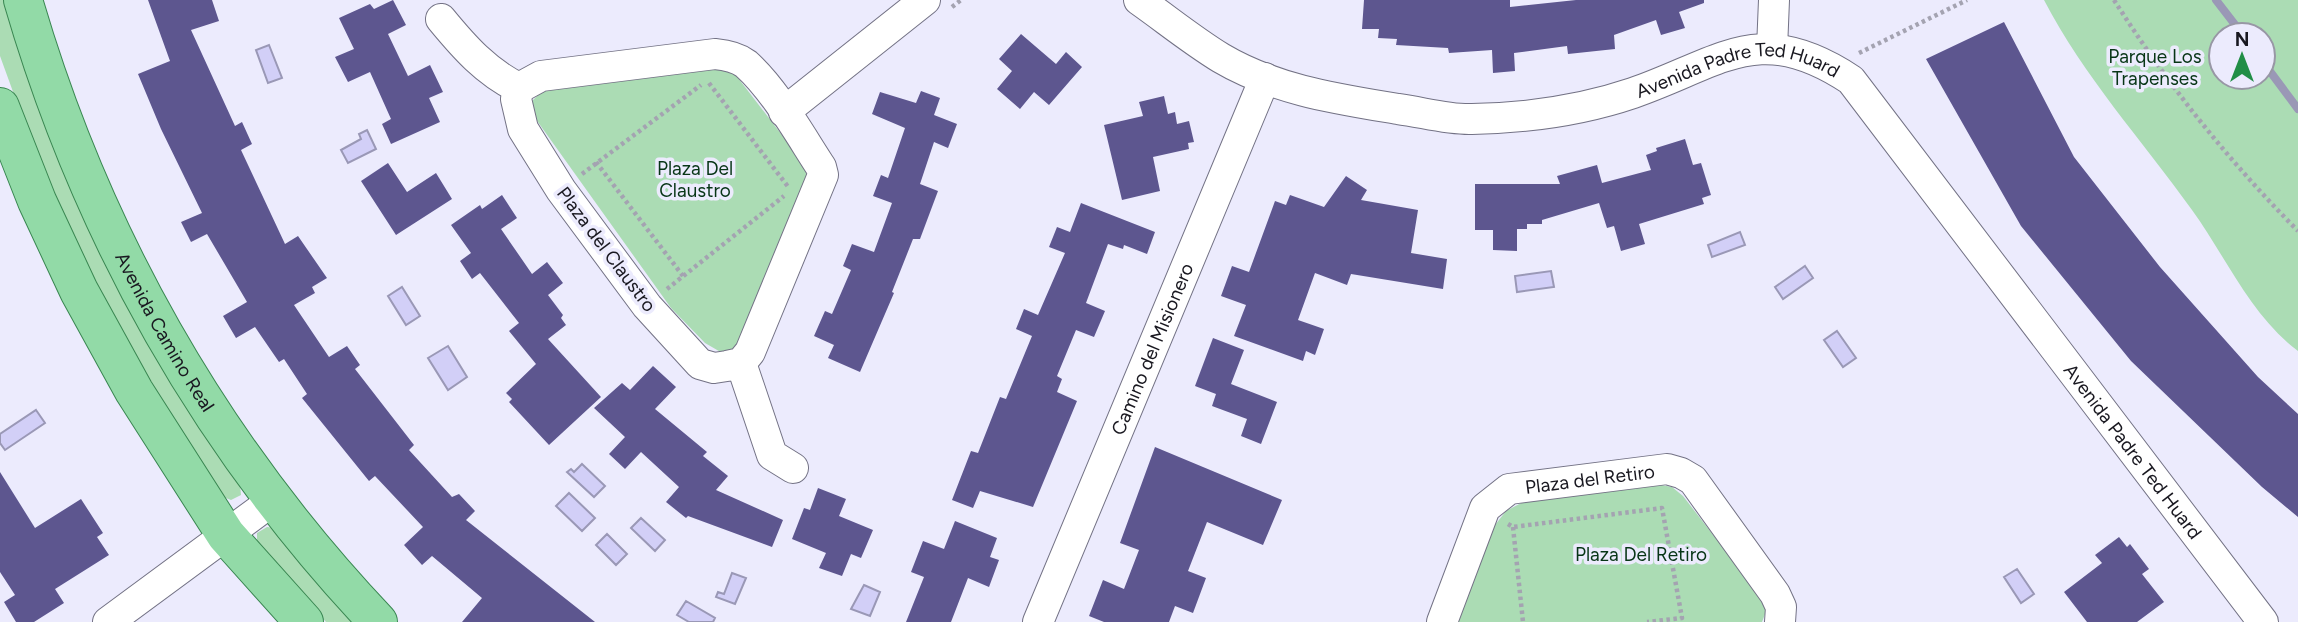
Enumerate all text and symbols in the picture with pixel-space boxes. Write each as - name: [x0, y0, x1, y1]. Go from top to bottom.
- north arrow: [2207, 21, 2277, 91]
- text: N: [2235, 28, 2249, 51]
- street label: Avenida Padre Ted Huard: [1633, 38, 1844, 103]
- park label: Parque Los Trapenses: [2108, 45, 2202, 90]
- park label: Plaza Del Claustro: [657, 157, 733, 202]
- street label: Plaza del Claustro: [552, 182, 661, 316]
- street label: Avenida Camino Real: [110, 249, 219, 416]
- street label: Camino del Misionero: [1106, 260, 1198, 438]
- street label: Avenida Padre Ted Huard: [2059, 359, 2207, 544]
- street label: Plaza del Retiro: [1524, 460, 1656, 499]
- park label: Plaza Del Retiro: [1575, 543, 1707, 566]

